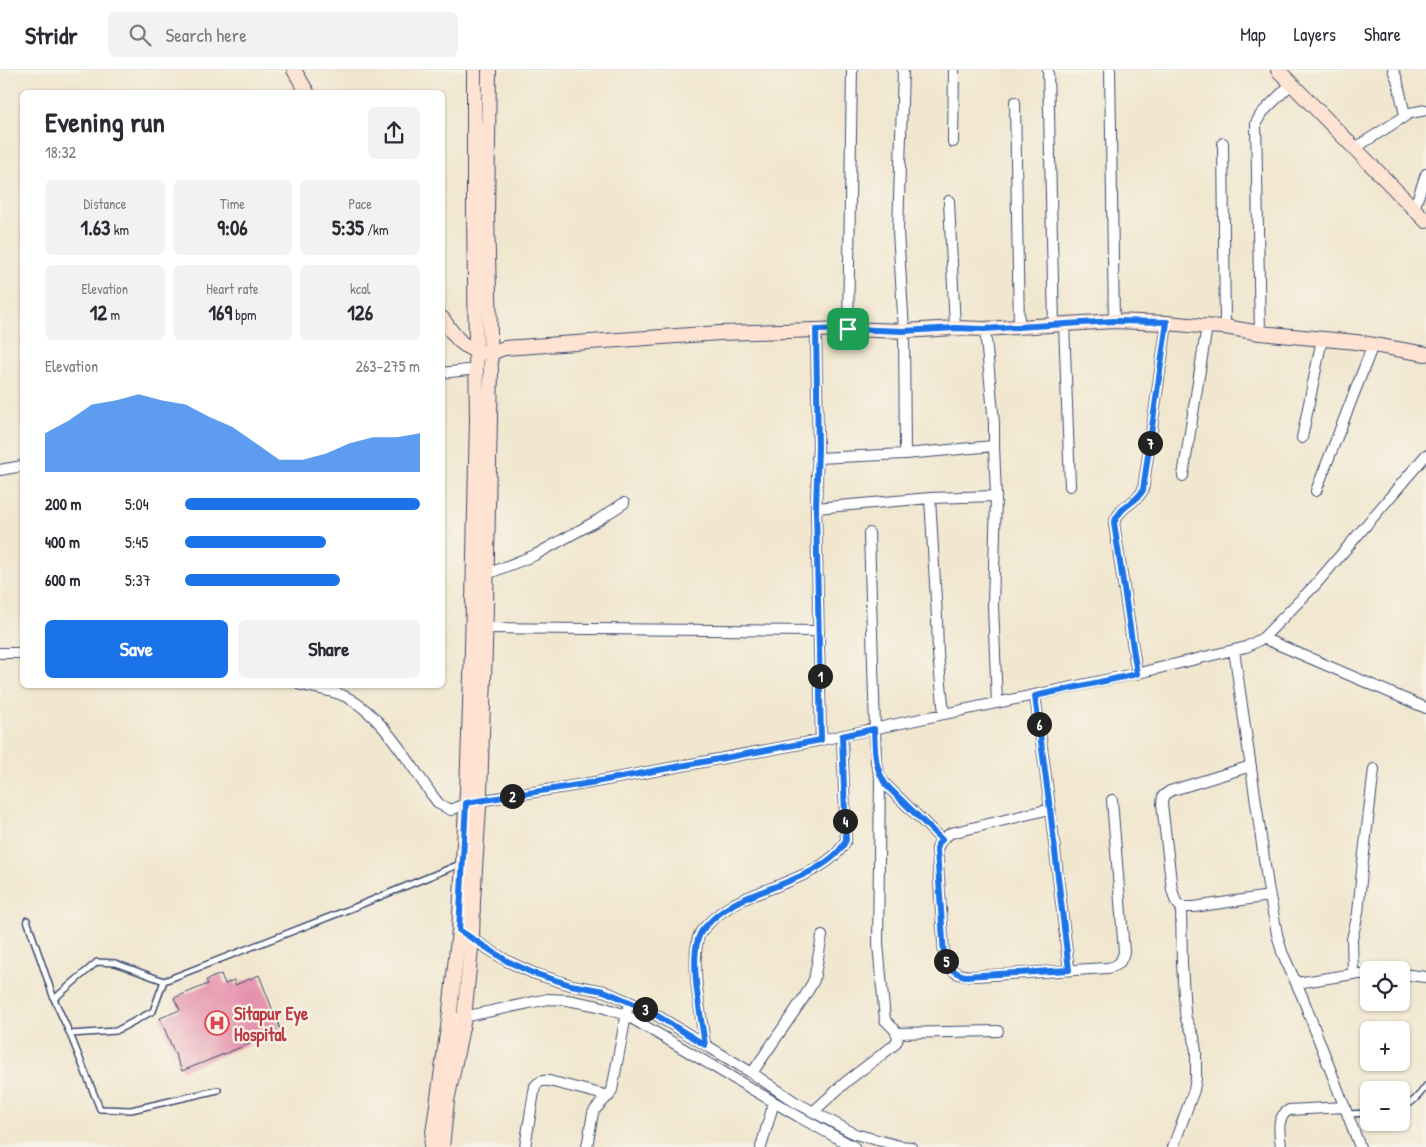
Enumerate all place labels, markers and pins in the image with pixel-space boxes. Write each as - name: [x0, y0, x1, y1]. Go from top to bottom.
- pin: [827, 308, 869, 350]
- pin: 7: [1138, 430, 1162, 456]
- pin: 1: [808, 664, 832, 688]
- pin: 6: [1026, 712, 1052, 736]
- pin: 2: [500, 784, 524, 808]
- pin: 4: [832, 808, 858, 834]
- pin: 5: [934, 948, 958, 974]
- pin: 3: [632, 996, 658, 1022]
- place label: Sitapur Eye Hospital: [234, 1001, 309, 1048]
- hospital icon: Sitapur Eye Hospital: [204, 1010, 230, 1036]

